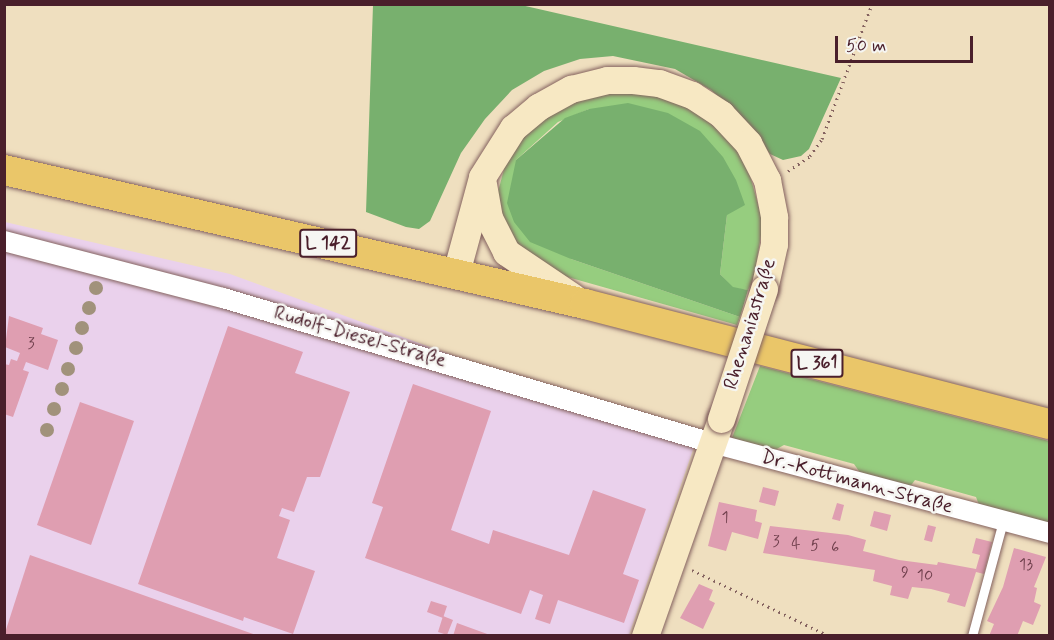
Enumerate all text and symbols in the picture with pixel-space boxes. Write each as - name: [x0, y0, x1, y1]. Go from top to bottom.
- scale bar: [838, 24, 976, 62]
- text: 50 m: [846, 34, 886, 58]
- road number: L 142: [298, 228, 358, 258]
- street label: Rhenaniastraße: [719, 256, 781, 392]
- street label: Rudolf-Diesel-Straße: [271, 301, 449, 373]
- house number: 3: [27, 334, 35, 354]
- road number: L 361: [790, 348, 844, 378]
- street label: Dr.-Kottmann-Straße: [759, 445, 955, 519]
- house number: 1: [721, 508, 729, 528]
- house number: 3: [772, 532, 780, 552]
- house number: 4: [791, 534, 801, 554]
- house number: 5: [810, 536, 820, 556]
- house number: 6: [831, 538, 839, 558]
- house number: 13: [1019, 555, 1033, 575]
- house number: 9: [901, 563, 909, 583]
- house number: 10: [917, 566, 933, 586]

